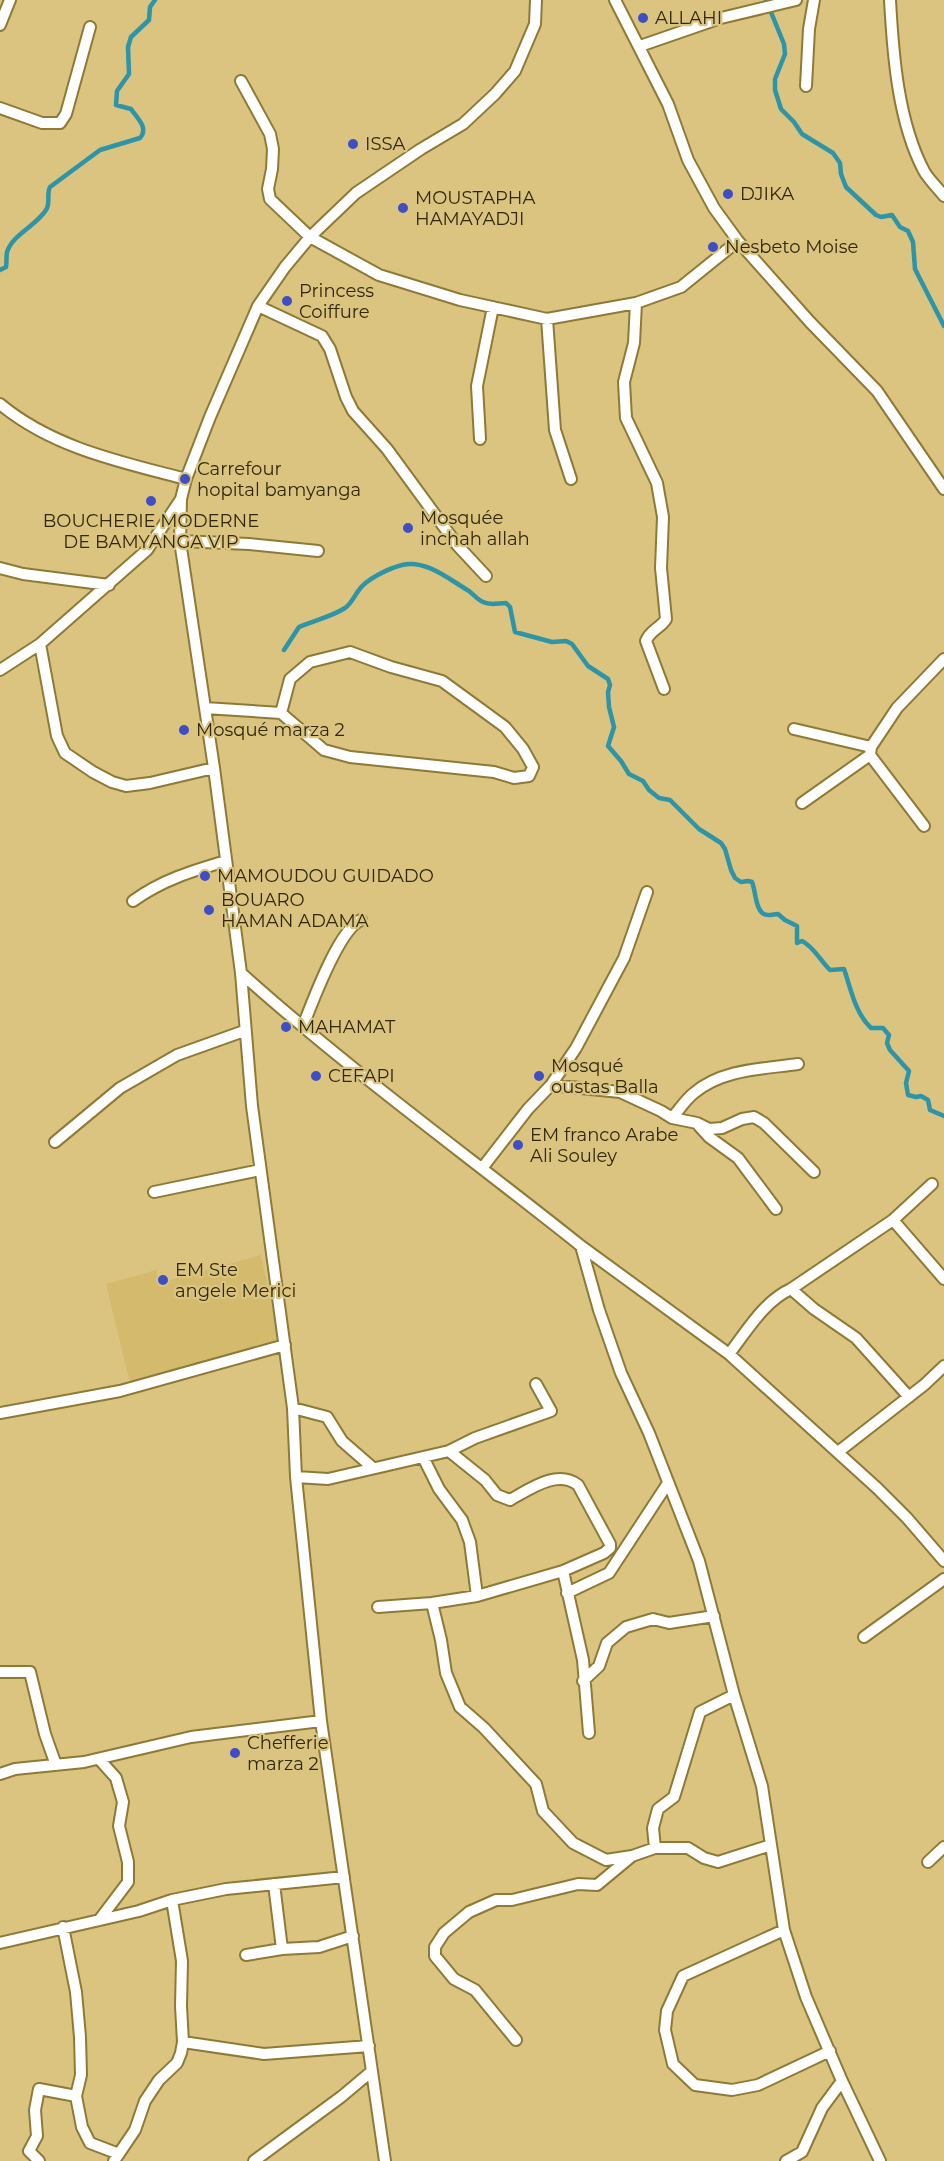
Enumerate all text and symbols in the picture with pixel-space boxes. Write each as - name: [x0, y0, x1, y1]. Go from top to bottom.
- place label: ALLAHI: [655, 7, 722, 29]
- marker: ALLAHI: [636, 11, 650, 25]
- place label: ISSA: [365, 133, 406, 155]
- marker: ISSA: [346, 137, 360, 151]
- place label: DJIKA: [740, 183, 794, 205]
- place label: MOUSTAPHA HAMAYADJI: [415, 187, 535, 230]
- marker: DJIKA: [721, 187, 735, 201]
- marker: MOUSTAPHA HAMAYADJI: [396, 201, 410, 215]
- place label: Nesbeto Moise: [725, 236, 858, 258]
- marker: Nesbeto Moise: [706, 240, 720, 254]
- place label: Princess Coiffure: [299, 280, 374, 323]
- marker: Princess Coiffure: [280, 294, 294, 308]
- place label: Carrefour hopital bamyanga: [197, 458, 361, 501]
- marker: Carrefour hopital bamyanga: [178, 472, 192, 486]
- marker: BOUCHERIE MODERNE DE BAMYANGA VIP: [144, 494, 158, 508]
- place label: Mosquée inchah allah: [420, 507, 530, 550]
- place label: BOUCHERIE MODERNE DE BAMYANGA VIP: [43, 510, 259, 553]
- marker: Mosquée inchah allah: [401, 521, 415, 535]
- place label: Mosqué marza 2: [196, 719, 345, 741]
- marker: Mosqué marza 2: [177, 723, 191, 737]
- place label: MAMOUDOU GUIDADO: [217, 865, 434, 887]
- marker: MAMOUDOU GUIDADO: [198, 869, 212, 883]
- place label: BOUARO HAMAN ADAMA: [221, 889, 369, 932]
- marker: BOUARO HAMAN ADAMA: [202, 903, 216, 917]
- place label: MAHAMAT: [298, 1016, 396, 1038]
- marker: MAHAMAT: [279, 1020, 293, 1034]
- place label: Mosqué oustas Balla: [551, 1055, 659, 1098]
- place label: CEFAPI: [328, 1065, 395, 1087]
- marker: CEFAPI: [309, 1069, 323, 1083]
- marker: Mosqué oustas Balla: [532, 1069, 546, 1083]
- place label: EM franco Arabe Ali Souley: [530, 1124, 679, 1167]
- marker: EM franco Arabe Ali Souley: [511, 1138, 525, 1152]
- place label: EM Ste angele Merici: [175, 1259, 296, 1302]
- marker: EM Ste angele Merici: [156, 1273, 170, 1287]
- place label: Chefferie marza 2: [247, 1732, 329, 1775]
- marker: Chefferie marza 2: [228, 1746, 242, 1760]

